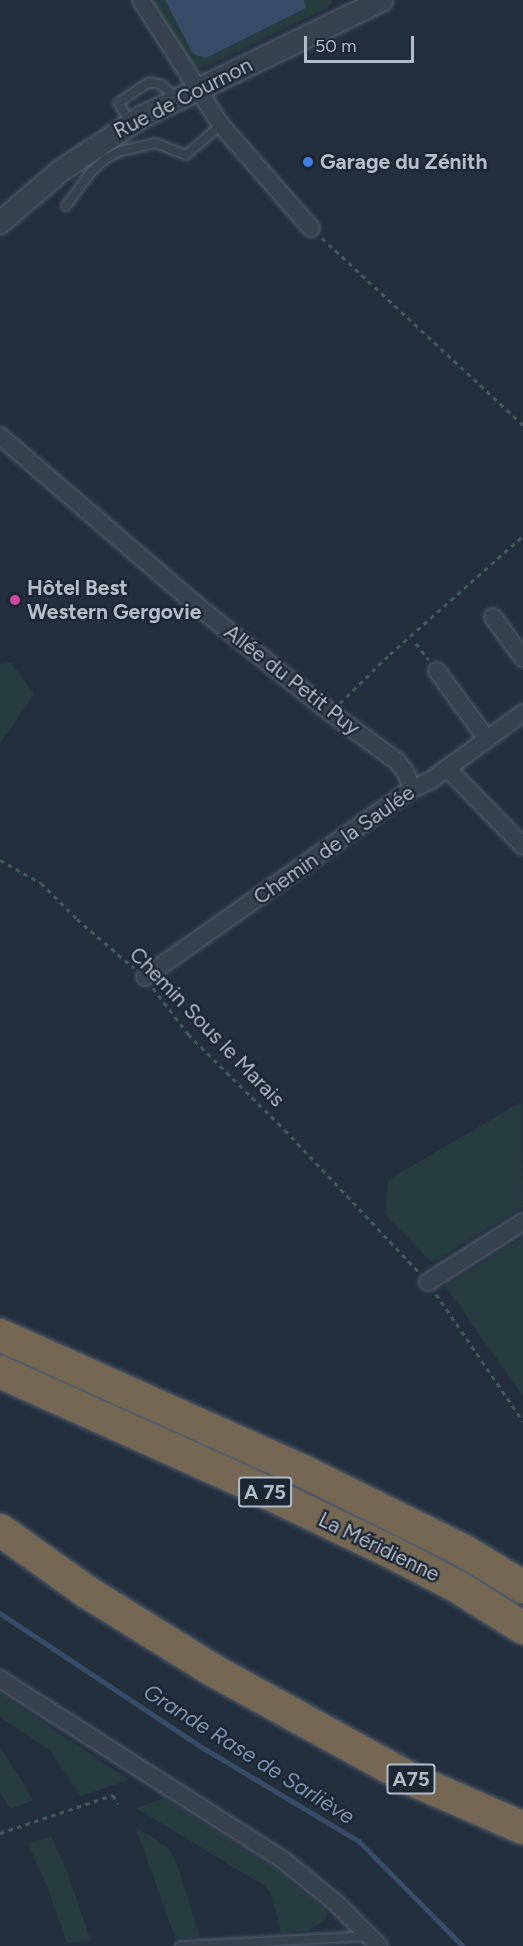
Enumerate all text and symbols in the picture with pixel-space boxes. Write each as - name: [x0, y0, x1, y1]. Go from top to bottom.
- scale bar: [307, 24, 416, 62]
- text: 50 m: [315, 35, 357, 57]
- street label: Rue de Cournon: [109, 52, 257, 144]
- place label: Garage du Zénith: [320, 149, 487, 175]
- marker: Garage du Zénith: [301, 155, 315, 169]
- place label: Hôtel Best Western Gergovie: [27, 575, 201, 625]
- marker: Hôtel Best Western Gergovie: [8, 593, 22, 607]
- street label: Allée du Petit Puy: [219, 619, 365, 741]
- street label: Chemin de la Saulée: [249, 780, 419, 910]
- street label: Chemin Sous le Marais: [124, 942, 290, 1112]
- road number: A 75: [238, 1475, 292, 1509]
- street label: La Méridienne: [314, 1507, 444, 1587]
- water label: Grande Rase de Sarliève: [139, 1678, 359, 1830]
- road number: A75: [386, 1762, 436, 1796]

